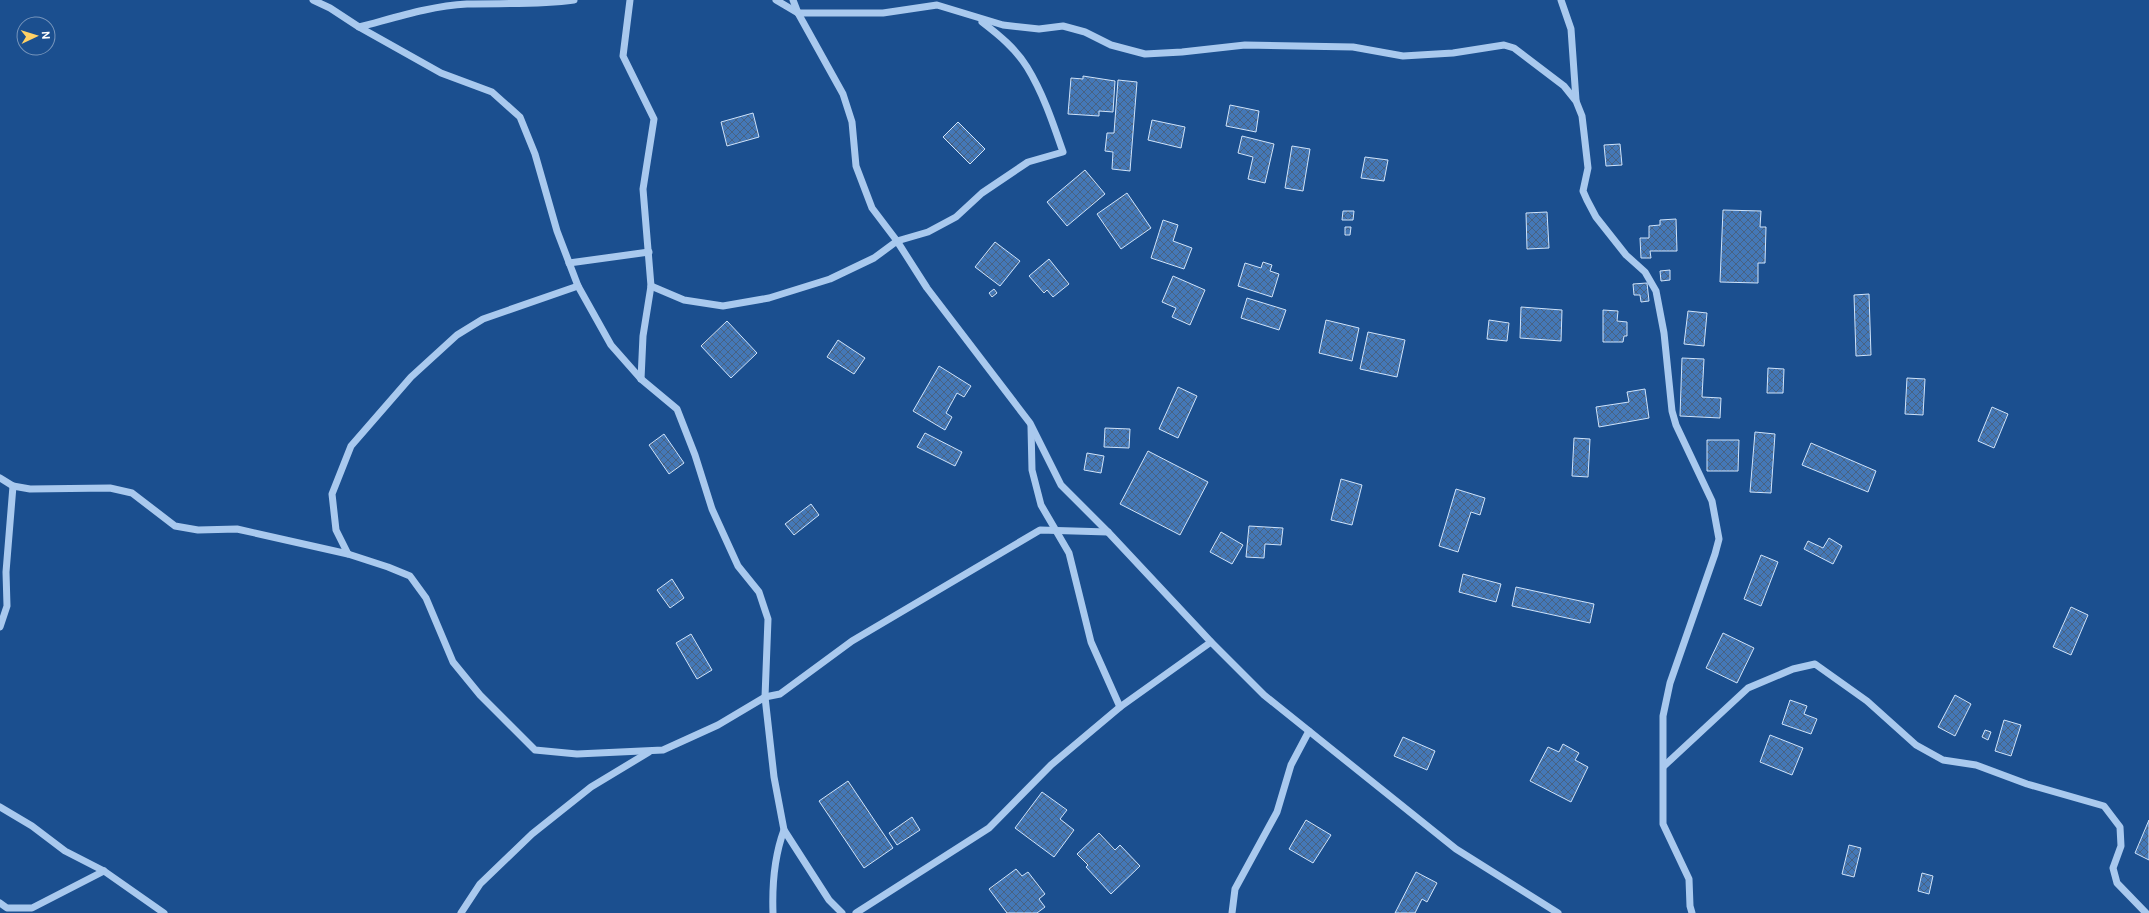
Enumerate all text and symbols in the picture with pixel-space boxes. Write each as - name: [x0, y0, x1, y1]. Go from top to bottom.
- north arrow: [16, 16, 56, 56]
- text: N: [39, 31, 53, 40]

